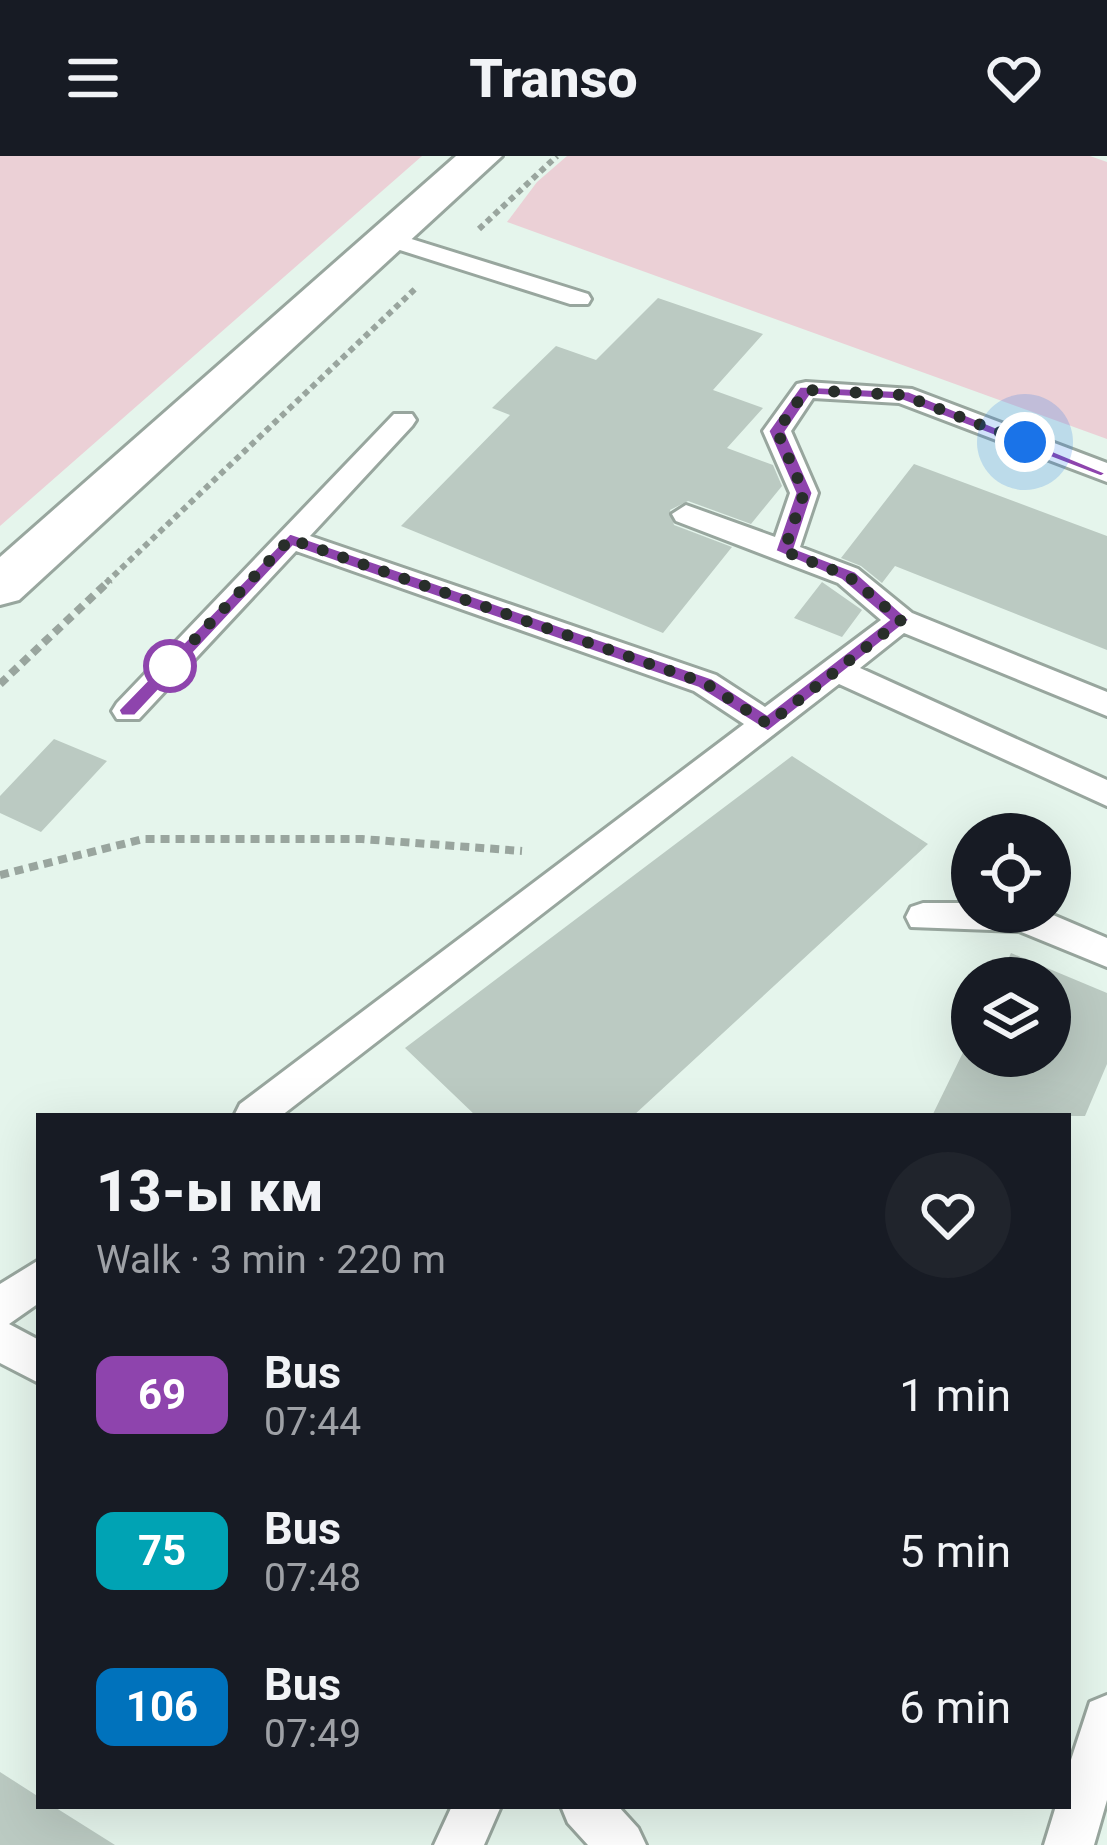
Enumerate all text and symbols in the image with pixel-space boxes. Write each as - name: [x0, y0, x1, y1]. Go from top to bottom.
- icon: menu: [60, 45, 126, 111]
- icon: heart: [981, 45, 1047, 111]
- text: Transo: [469, 47, 638, 110]
- your location: [995, 412, 1055, 472]
- unlabelled marker: [145, 641, 195, 691]
- map controls: [951, 813, 1071, 1077]
- button: locate: [951, 813, 1071, 933]
- button: layers: [951, 957, 1071, 1077]
- button: heart: [885, 1152, 1011, 1278]
- text: 13-ы км: [96, 1158, 324, 1225]
- text: Walk · 3 min · 220 m: [96, 1237, 446, 1283]
- text: Bus: [264, 1346, 341, 1399]
- text: 1 min: [899, 1369, 1011, 1422]
- text: 69: [138, 1370, 186, 1419]
- text: 07:44: [264, 1399, 361, 1445]
- text: Bus: [264, 1502, 341, 1555]
- text: 5 min: [899, 1525, 1011, 1578]
- text: 75: [138, 1526, 186, 1575]
- text: 07:48: [264, 1555, 361, 1601]
- text: Bus: [264, 1658, 341, 1711]
- text: 6 min: [899, 1681, 1011, 1734]
- text: 106: [126, 1682, 198, 1731]
- text: 07:49: [264, 1711, 361, 1757]

